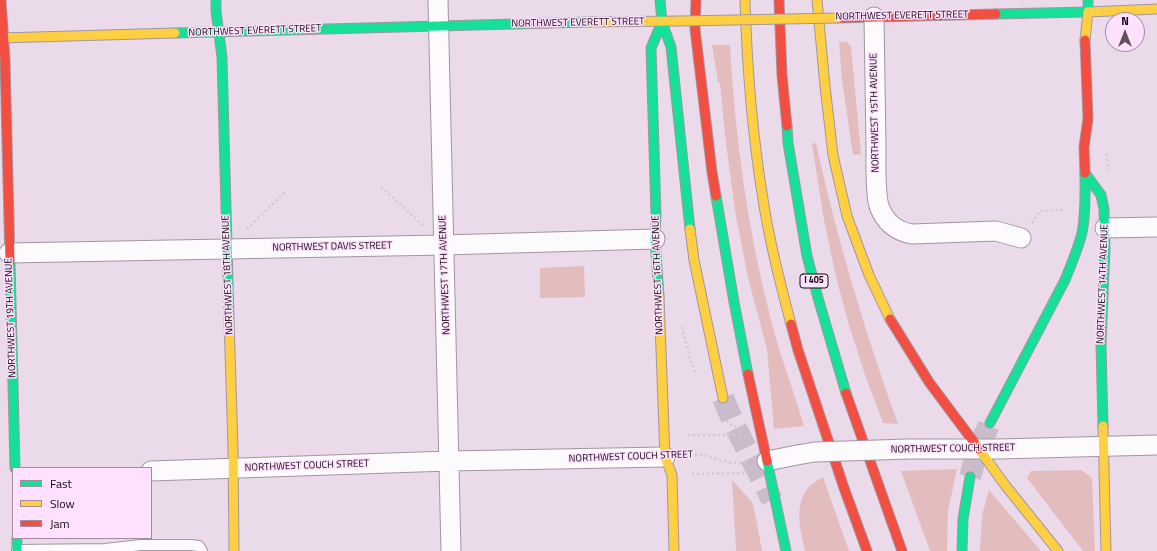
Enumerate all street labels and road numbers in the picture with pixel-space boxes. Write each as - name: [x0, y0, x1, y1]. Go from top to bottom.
- street label: NORTHWEST EVERETT STREET: [835, 9, 969, 23]
- street label: NORTHWEST EVERETT STREET: [511, 16, 645, 30]
- street label: NORTHWEST EVERETT STREET: [188, 23, 322, 39]
- street label: NORTHWEST 15TH AVENUE: [868, 53, 882, 173]
- street label: NORTHWEST 18TH AVENUE: [220, 215, 236, 335]
- street label: NORTHWEST 17TH AVENUE: [437, 215, 453, 335]
- street label: NORTHWEST 16TH AVENUE: [650, 215, 666, 335]
- street label: NORTHWEST 14TH AVENUE: [1095, 224, 1111, 344]
- street label: NORTHWEST DAVIS STREET: [272, 240, 392, 254]
- street label: NORTHWEST 19TH AVENUE: [3, 258, 19, 378]
- road number: I 405: [800, 274, 828, 288]
- street label: NORTHWEST COUCH STREET: [891, 442, 1015, 456]
- street label: NORTHWEST COUCH STREET: [569, 449, 693, 465]
- street label: NORTHWEST COUCH STREET: [245, 458, 369, 474]

